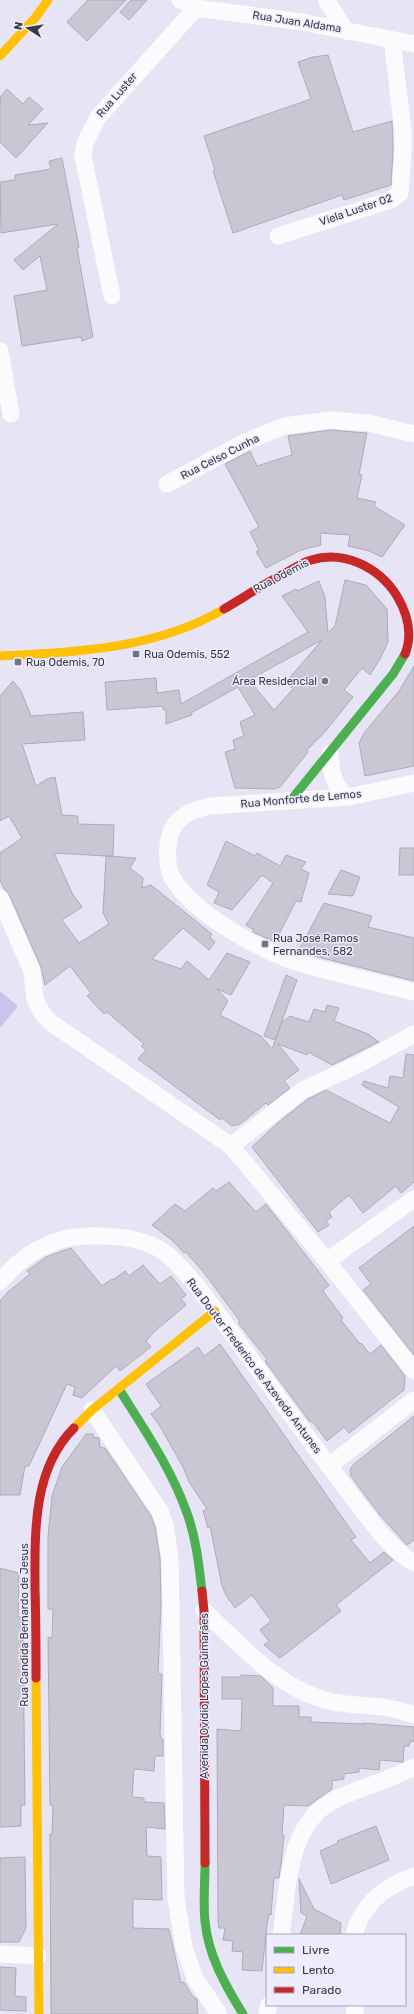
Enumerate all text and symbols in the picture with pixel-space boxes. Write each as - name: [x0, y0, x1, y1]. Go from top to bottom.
- north arrow: [8, 8, 48, 48]
- street label: Rua Juan Aldama: [252, 9, 342, 35]
- text: N: [12, 21, 26, 31]
- street label: Rua Luster: [94, 69, 141, 120]
- street label: Viela Luster 02: [318, 191, 394, 229]
- street label: Rua Celso Cunha: [178, 432, 262, 482]
- street label: Rua Odemis: [251, 556, 311, 596]
- place label: Rua Odemis, 552: [144, 648, 230, 661]
- marker: Rua Odemis, 552: [131, 649, 141, 659]
- place label: Rua Odemis, 70: [26, 656, 105, 669]
- marker: Rua Odemis, 70: [13, 657, 23, 667]
- place label: Área Residencial: [232, 675, 317, 688]
- marker: Área Residencial: [320, 676, 330, 686]
- street label: Rua Monforte de Lemos: [240, 787, 362, 811]
- place label: Rua José Ramos Fernandes, 582: [273, 932, 359, 958]
- marker: Rua José Ramos Fernandes, 582: [260, 939, 270, 949]
- street label: Rua Doutor Frederico de Azevedo Antunes: [184, 1276, 324, 1457]
- street label: Rua Candida Bernardo de Jesus: [18, 1543, 31, 1707]
- street label: Avenida Ovídio Lopes Guimarães: [198, 1613, 211, 1779]
- legend: [266, 1934, 406, 2006]
- text: Livre: [302, 1943, 330, 1957]
- text: Lento: [302, 1963, 334, 1977]
- text: Parado: [302, 1983, 341, 1997]

